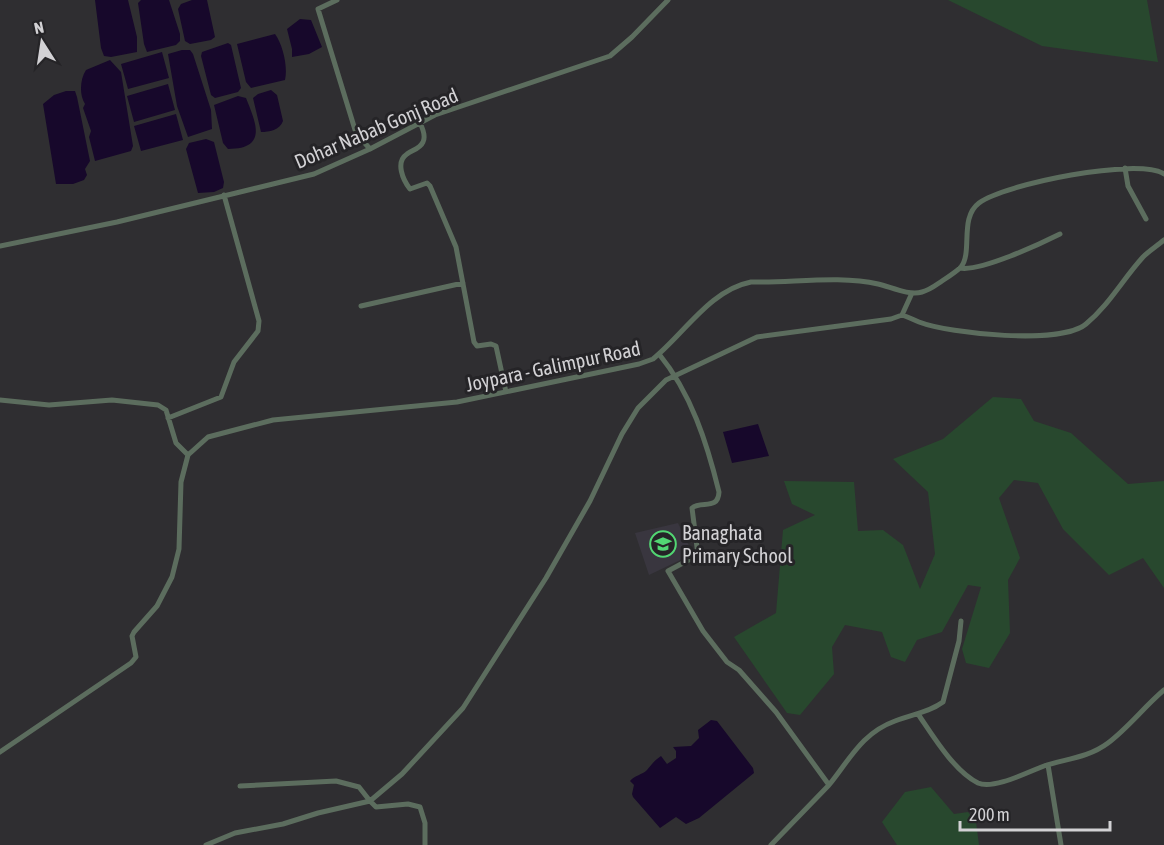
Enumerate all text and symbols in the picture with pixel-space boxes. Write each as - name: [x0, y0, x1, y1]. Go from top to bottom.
- north arrow: [12, 12, 72, 72]
- text: N: [32, 18, 45, 37]
- street label: Dohar Nabab Gonj Road: [291, 83, 461, 173]
- street label: Joypara - Galimpur Road: [464, 336, 642, 396]
- place label: Banaghata Primary School: [682, 521, 793, 567]
- school or university icon: Banaghata Primary School: [648, 529, 678, 559]
- scale bar: [960, 794, 1110, 832]
- text: 200 m: [969, 804, 1010, 825]

